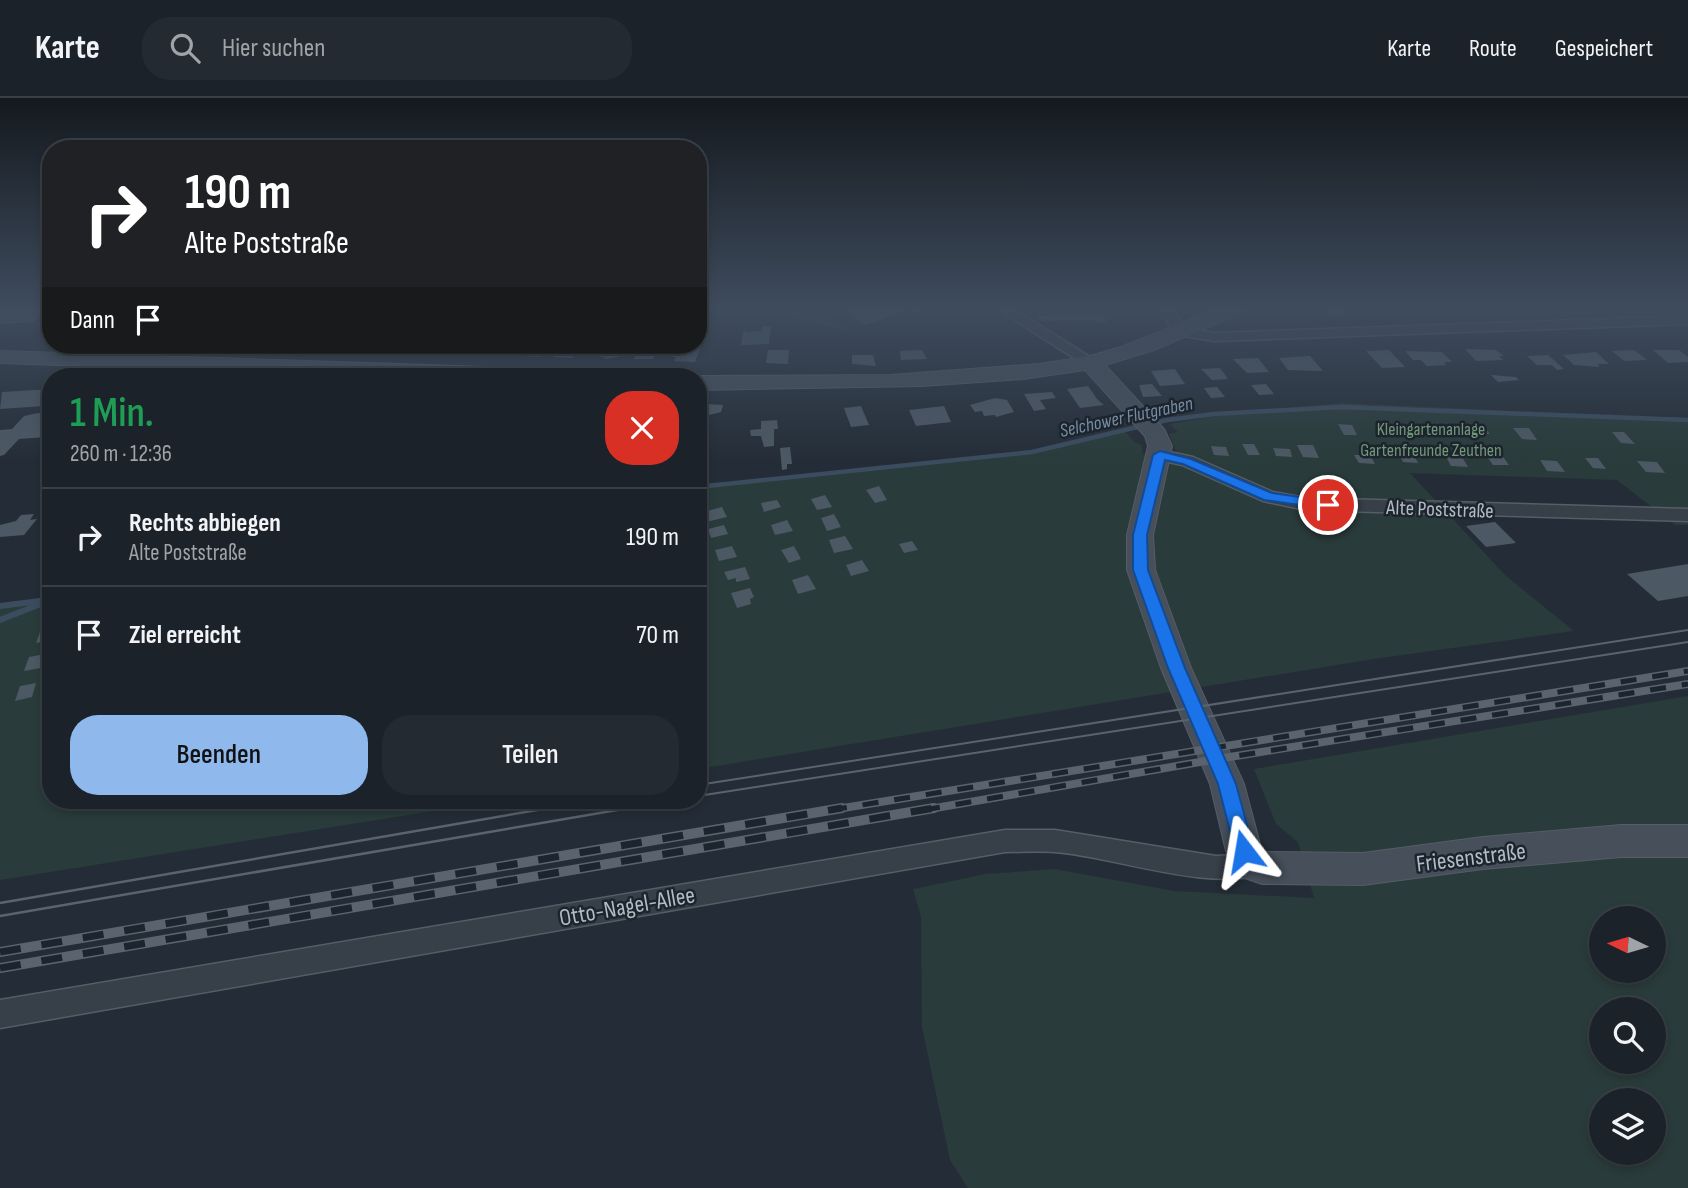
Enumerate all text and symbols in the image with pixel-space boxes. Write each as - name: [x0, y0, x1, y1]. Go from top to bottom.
- search box: [142, 17, 632, 80]
- text: Karte: [35, 28, 100, 68]
- icon: search: [166, 29, 204, 67]
- text: Hier suchen: [222, 33, 325, 64]
- text: Karte: [1387, 34, 1431, 63]
- text: Route: [1469, 34, 1517, 63]
- text: Gespeichert: [1555, 34, 1653, 63]
- text: 190 m: [185, 164, 291, 223]
- icon: right: [70, 168, 161, 259]
- text: Alte Poststraße: [185, 224, 349, 263]
- icon: arrive: [129, 301, 167, 339]
- text: Dann: [70, 305, 115, 336]
- text: 1 Min.: [70, 388, 154, 439]
- button: close: [605, 391, 679, 465]
- water label: Selchower Flutgraben: [1058, 392, 1195, 443]
- park label: Kleingartenanlage Gartenfreunde Zeuthen: [1360, 419, 1502, 461]
- text: 260 m · 12:36: [70, 440, 172, 468]
- pin: [1298, 475, 1358, 535]
- icon: arrive: [1309, 486, 1347, 524]
- street label: Alte Poststraße: [1385, 495, 1494, 524]
- text: Rechts abbiegen: [129, 508, 281, 539]
- icon: right: [70, 518, 108, 556]
- text: 190 m: [626, 522, 679, 553]
- text: Alte Poststraße: [129, 539, 247, 567]
- icon: arrive: [70, 616, 108, 654]
- text: Ziel erreicht: [129, 620, 241, 651]
- text: 70 m: [636, 620, 679, 651]
- button: Beenden: [70, 715, 368, 795]
- button: Teilen: [382, 715, 679, 795]
- position arrow: [1207, 814, 1281, 888]
- street label: Friesenstraße: [1415, 836, 1527, 879]
- street label: Otto-Nagel-Allee: [557, 880, 697, 933]
- north arrow: [1589, 906, 1666, 984]
- map controls: [1589, 906, 1666, 1165]
- button: search: [1589, 997, 1666, 1074]
- button: layers: [1589, 1088, 1666, 1165]

